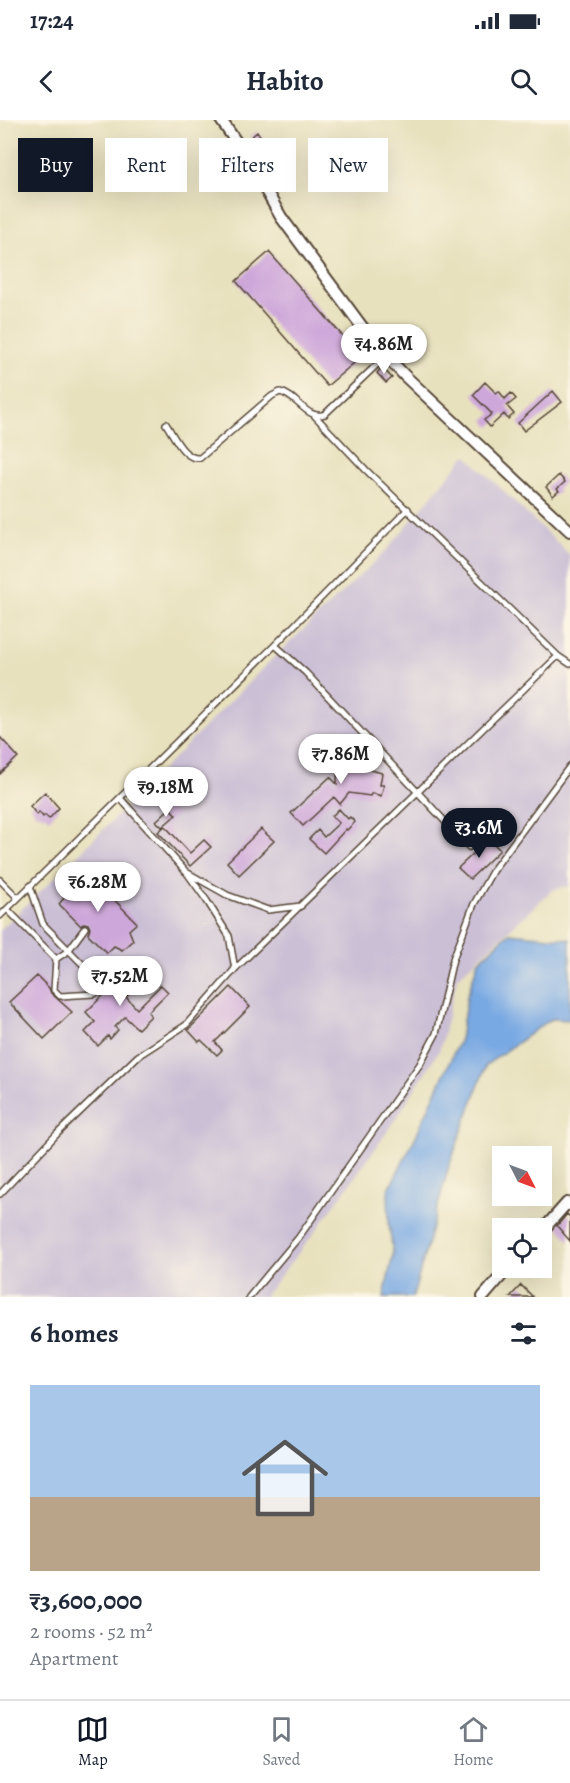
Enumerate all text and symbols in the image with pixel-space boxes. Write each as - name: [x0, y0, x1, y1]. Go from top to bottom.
- text: 17:24: [30, 6, 73, 36]
- text: Habito: [246, 63, 324, 99]
- icon: back: [30, 65, 63, 98]
- icon: search: [507, 65, 540, 98]
- chip: Buy: [18, 138, 93, 192]
- chip: Rent: [105, 138, 187, 192]
- chip: Filters: [199, 138, 296, 192]
- chip: New: [308, 138, 388, 192]
- pin: ₹4.86M: [335, 324, 433, 375]
- text: ₹4.86M: [355, 330, 413, 357]
- pin: ₹7.86M: [292, 734, 390, 785]
- text: ₹7.86M: [312, 740, 370, 767]
- pin: ₹9.18M: [117, 767, 215, 818]
- text: ₹9.18M: [138, 773, 194, 800]
- pin: ₹3.6M: [437, 808, 521, 859]
- text: ₹3.6M: [455, 814, 503, 841]
- pin: ₹6.28M: [49, 862, 147, 913]
- text: ₹6.28M: [69, 868, 127, 895]
- pin: ₹7.52M: [71, 956, 169, 1007]
- text: ₹7.52M: [92, 962, 148, 989]
- north arrow: [492, 1146, 552, 1206]
- map controls: [492, 1146, 552, 1278]
- button: locate: [492, 1218, 552, 1278]
- text: 6 homes: [30, 1316, 119, 1351]
- icon: filters: [507, 1317, 540, 1350]
- icon: home: [231, 1424, 339, 1532]
- text: ₹3,600,000: [30, 1583, 142, 1618]
- text: 2 rooms · 52 m²: [30, 1618, 153, 1645]
- text: Apartment: [30, 1645, 119, 1672]
- tab: Map: [76, 1713, 109, 1771]
- tab: Saved: [262, 1713, 300, 1771]
- tab: Home: [453, 1713, 494, 1771]

